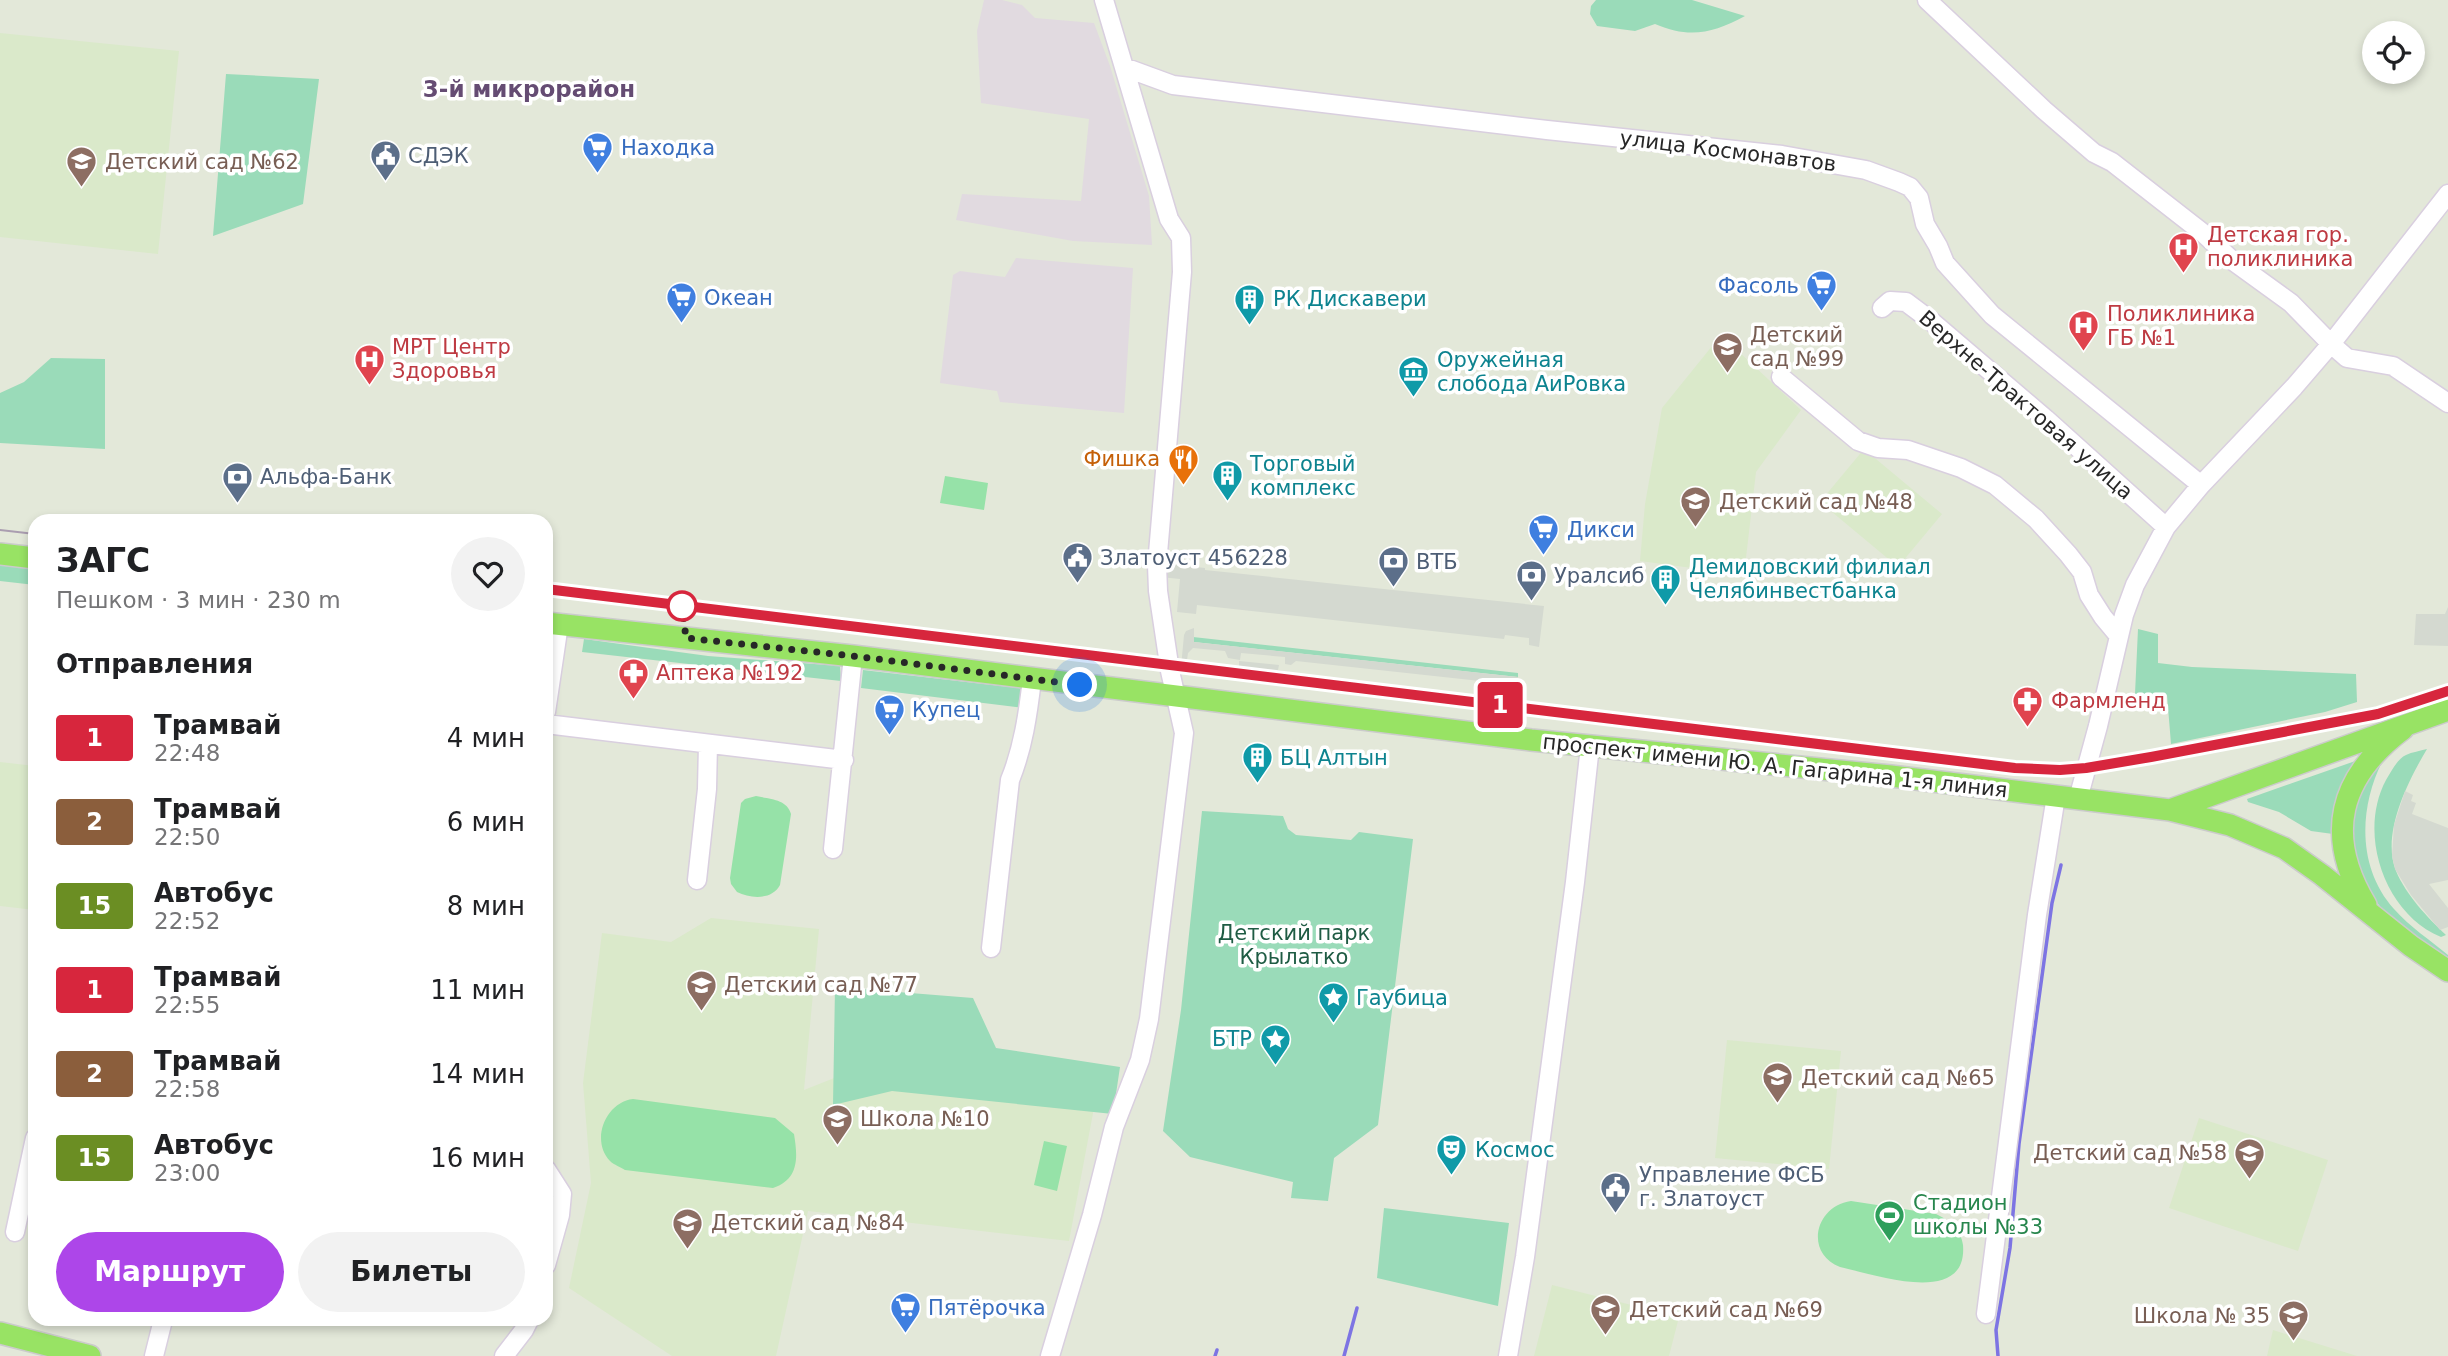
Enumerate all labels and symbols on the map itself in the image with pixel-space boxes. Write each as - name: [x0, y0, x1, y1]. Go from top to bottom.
- district label: 3-й микрорайон: [423, 76, 635, 102]
- street label: улица Космонавтов: [1618, 126, 1838, 176]
- supermarket icon: Находка: [581, 131, 615, 175]
- place label: Находка: [621, 136, 715, 160]
- public building icon: СДЭК: [368, 139, 402, 183]
- place label: СДЭК: [408, 144, 469, 168]
- school or university icon: Детский сад №62: [65, 145, 99, 189]
- place label: Детский сад №62: [105, 150, 299, 174]
- place label: Детская гор. поликлиника: [2207, 223, 2353, 271]
- hospital icon: Детская гор. поликлиника: [2167, 230, 2201, 274]
- supermarket icon: Фасоль: [1805, 269, 1839, 313]
- place label: Фасоль: [1718, 274, 1799, 298]
- supermarket icon: Океан: [664, 281, 698, 325]
- building icon: РК Дискавери: [1233, 282, 1267, 326]
- place label: Океан: [704, 286, 773, 310]
- place label: РК Дискавери: [1273, 287, 1427, 311]
- place label: Поликлиника ГБ №1: [2107, 302, 2255, 350]
- street label: Верхне-Трактовая улица: [1914, 306, 2138, 504]
- hospital icon: Поликлиника ГБ №1: [2067, 309, 2101, 353]
- place label: Детский сад №99: [1750, 323, 1844, 371]
- school or university icon: Детский сад №99: [1710, 330, 1744, 374]
- place label: МРТ Центр Здоровья: [392, 335, 511, 383]
- hospital icon: МРТ Центр Здоровья: [352, 342, 386, 386]
- place label: Оружейная слобода АиРовка: [1437, 348, 1626, 396]
- museum icon: Оружейная слобода АиРовка: [1397, 355, 1431, 399]
- restaurant icon: Фишка: [1166, 442, 1200, 486]
- place label: Фишка: [1084, 447, 1160, 471]
- place label: Торговый комплекс: [1249, 452, 1356, 500]
- building icon: Торговый комплекс: [1210, 459, 1244, 503]
- bank icon: Альфа-Банк: [220, 460, 254, 504]
- place label: Альфа-Банк: [260, 465, 392, 489]
- school or university icon: Детский сад №48: [1679, 485, 1713, 529]
- place label: Детский сад №48: [1719, 490, 1913, 514]
- supermarket icon: Дикси: [1527, 513, 1561, 557]
- place label: Дикси: [1567, 518, 1635, 542]
- public building icon: Златоуст 456228: [1060, 541, 1094, 585]
- bank icon: ВТБ: [1376, 545, 1410, 589]
- place label: Златоуст 456228: [1100, 546, 1288, 570]
- place label: ВТБ: [1416, 550, 1458, 574]
- place label: Демидовский филиал Челябинвестбанка: [1689, 555, 1931, 603]
- bank icon: Уралсиб: [1514, 559, 1548, 603]
- building icon: Демидовский филиал Челябинвестбанка: [1649, 562, 1683, 606]
- place label: Уралсиб: [1554, 564, 1645, 588]
- unlabelled marker: [667, 591, 697, 621]
- pharmacy icon: Аптека №192: [616, 656, 650, 700]
- place label: Аптека №192: [656, 661, 803, 685]
- your location: [1062, 667, 1097, 702]
- line badge: 1: [1477, 682, 1523, 728]
- pharmacy icon: Фармленд: [2011, 684, 2045, 728]
- place label: Фармленд: [2051, 689, 2166, 713]
- supermarket icon: Купец: [872, 693, 906, 737]
- place label: Купец: [912, 698, 980, 722]
- street label: проспект имени Ю. А. Гагарина 1-я линия: [1541, 730, 2009, 802]
- building icon: БЦ Алтын: [1240, 741, 1274, 785]
- place label: БЦ Алтын: [1280, 746, 1388, 770]
- park label: Детский парк Крылатко: [1218, 921, 1370, 969]
- school or university icon: Детский сад №77: [684, 968, 718, 1012]
- place label: Детский сад №77: [724, 973, 918, 997]
- place icon: Гаубица: [1316, 981, 1350, 1025]
- place label: Гаубица: [1356, 986, 1448, 1010]
- place icon: БТР: [1258, 1022, 1292, 1066]
- place label: БТР: [1212, 1027, 1252, 1051]
- school or university icon: Детский сад №65: [1761, 1061, 1795, 1105]
- place label: Детский сад №65: [1801, 1066, 1995, 1090]
- school or university icon: Школа №10: [820, 1102, 854, 1146]
- place label: Школа №10: [860, 1107, 990, 1131]
- theatre icon: Космос: [1435, 1133, 1469, 1177]
- school or university icon: Детский сад №58: [2233, 1136, 2267, 1180]
- place label: Космос: [1475, 1138, 1555, 1162]
- place label: Детский сад №58: [2033, 1141, 2227, 1165]
- place label: Управление ФСБ г. Златоуст: [1639, 1163, 1825, 1211]
- public building icon: Управление ФСБ г. Златоуст: [1599, 1170, 1633, 1214]
- place label: Стадион школы №33: [1913, 1191, 2043, 1239]
- sports icon: Стадион школы №33: [1873, 1198, 1907, 1242]
- school or university icon: Детский сад №84: [671, 1206, 705, 1250]
- place label: Детский сад №84: [711, 1211, 905, 1235]
- supermarket icon: Пятёрочка: [888, 1291, 922, 1335]
- school or university icon: Детский сад №69: [1589, 1293, 1623, 1337]
- place label: Пятёрочка: [928, 1296, 1046, 1320]
- place label: Детский сад №69: [1629, 1298, 1823, 1322]
- school or university icon: Школа № 35: [2276, 1299, 2310, 1343]
- place label: Школа № 35: [2134, 1304, 2270, 1328]

